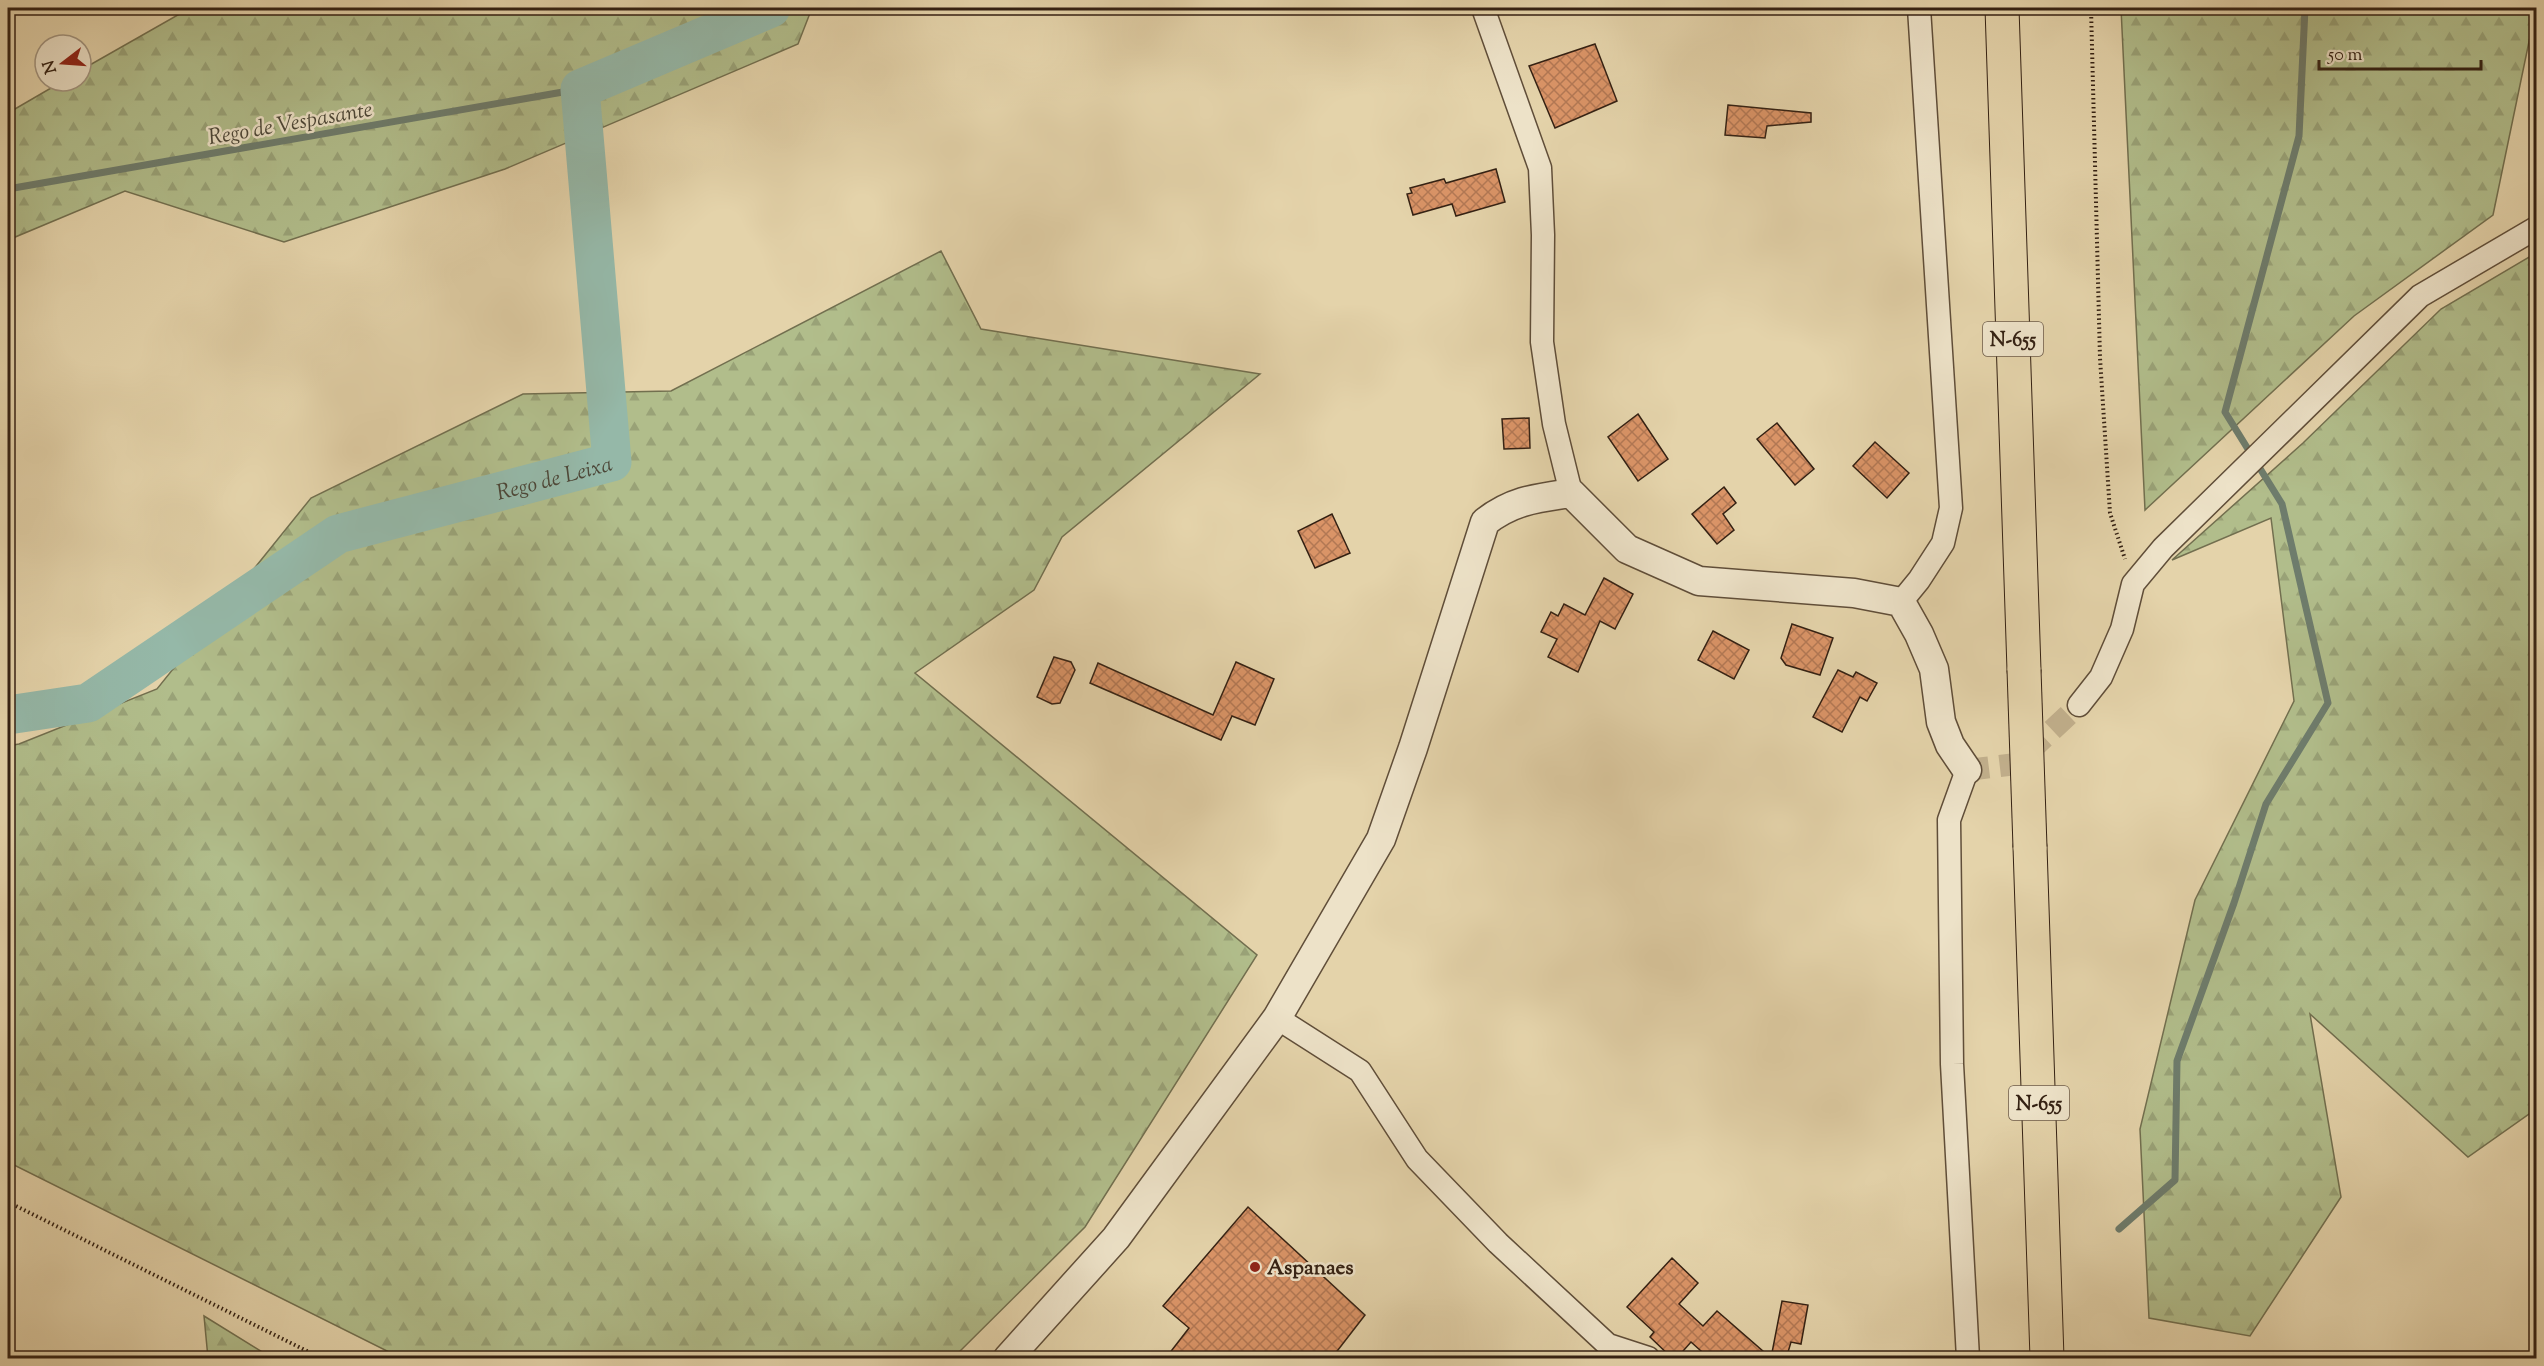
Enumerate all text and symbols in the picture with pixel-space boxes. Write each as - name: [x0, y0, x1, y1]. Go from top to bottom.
- north arrow: [33, 33, 93, 93]
- scale bar: [2319, 33, 2481, 71]
- text: 50 m: [2327, 43, 2363, 69]
- text: N: [38, 57, 64, 76]
- water label: Rego de Vespasante: [206, 95, 375, 155]
- road number: N-655: [1983, 322, 2043, 356]
- water label: Rego de Leixa: [493, 450, 616, 511]
- road number: N-655: [2009, 1086, 2069, 1120]
- place label: Aspanaes: [1267, 1254, 1353, 1284]
- marker: Aspanaes: [1248, 1260, 1262, 1274]

